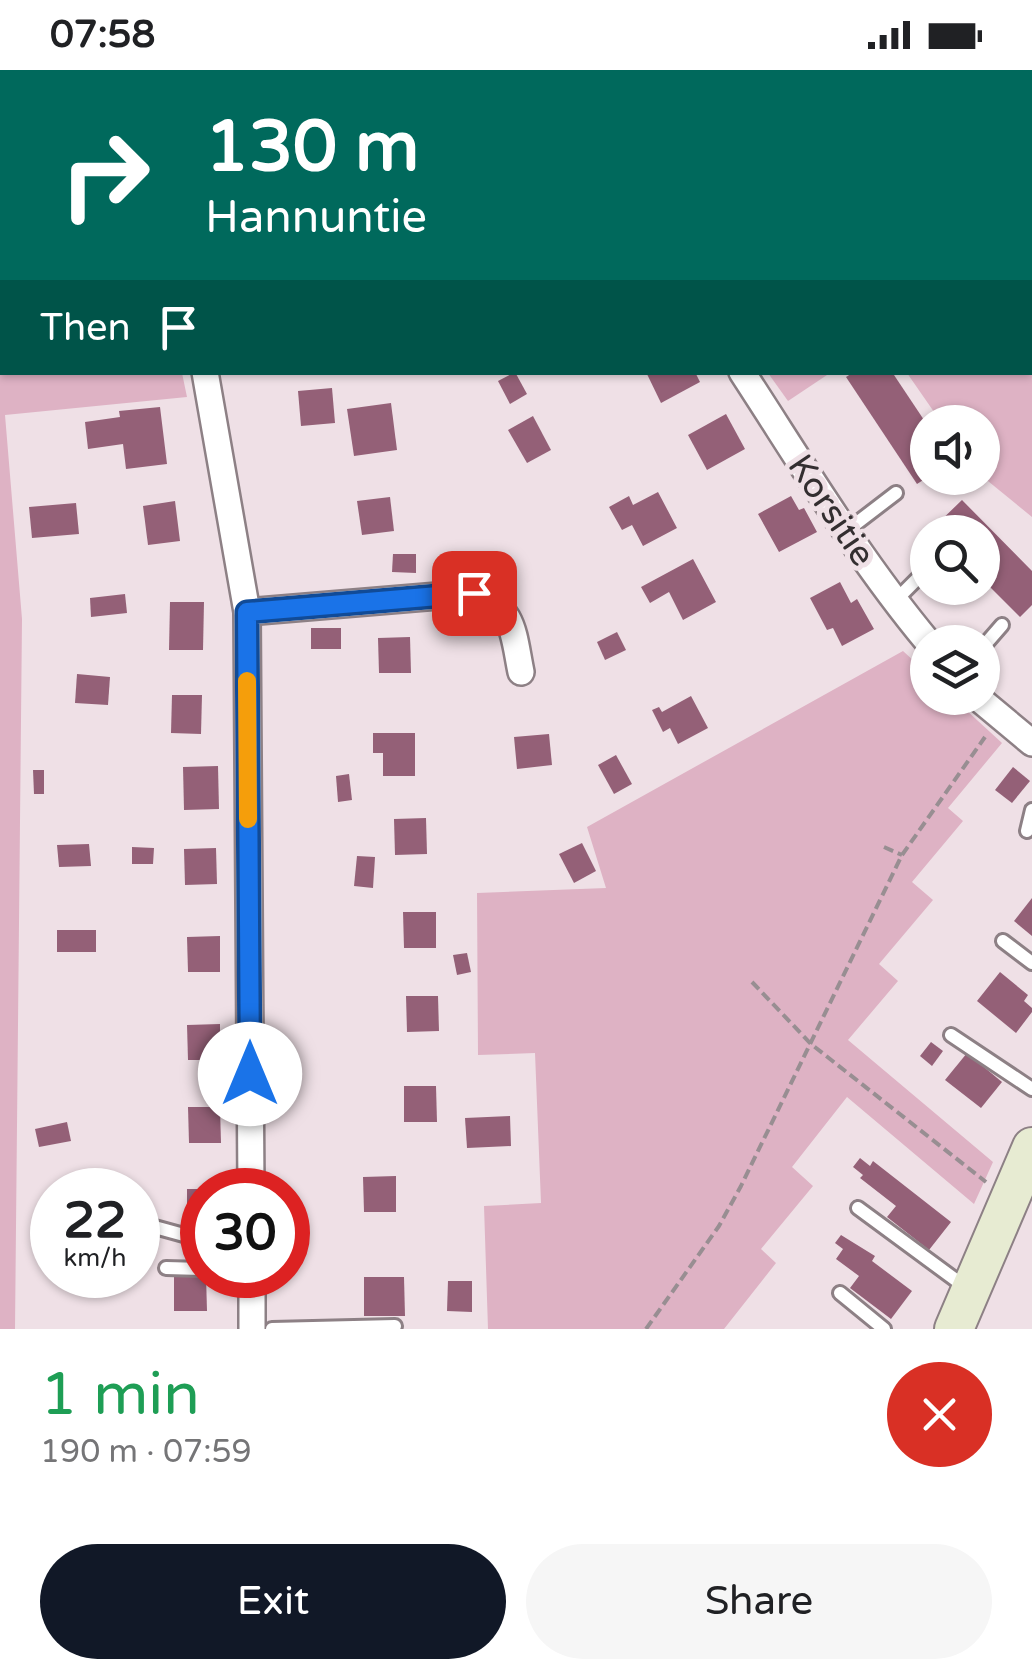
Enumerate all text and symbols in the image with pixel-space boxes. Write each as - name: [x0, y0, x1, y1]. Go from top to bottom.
- text: 07:58: [50, 12, 155, 58]
- text: 130 m: [205, 106, 419, 190]
- icon: right: [40, 110, 170, 240]
- text: Hannuntie: [205, 191, 427, 245]
- icon: arrive: [151, 300, 206, 355]
- text: Then: [40, 305, 131, 351]
- map controls: [910, 405, 1000, 715]
- button: sound: [910, 405, 1000, 495]
- street label: Korsitie: [779, 447, 884, 574]
- button: search: [910, 515, 1000, 605]
- pin: [432, 551, 517, 636]
- icon: arrive: [447, 566, 502, 621]
- button: layers: [910, 625, 1000, 715]
- position arrow: [198, 1022, 302, 1126]
- speed limit sign: 30: [180, 1168, 310, 1298]
- text: 22: [64, 1191, 126, 1251]
- text: km/h: [64, 1243, 126, 1273]
- text: 1 min: [40, 1359, 200, 1431]
- button: close: [887, 1362, 992, 1467]
- text: 190 m · 07:59: [40, 1433, 252, 1471]
- button: Exit: [40, 1544, 506, 1659]
- button: Share: [526, 1544, 992, 1659]

